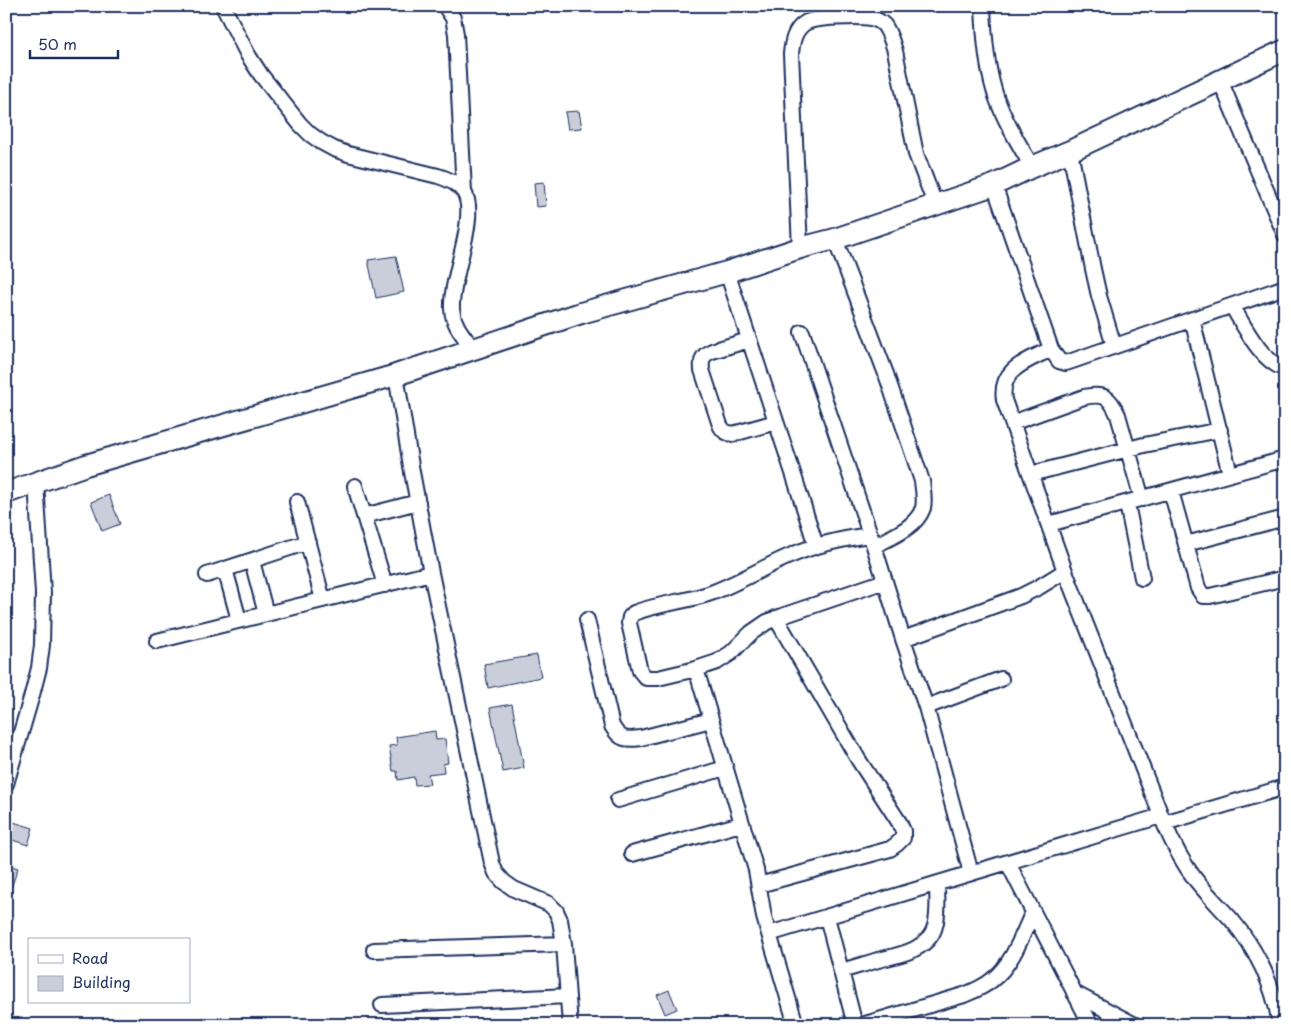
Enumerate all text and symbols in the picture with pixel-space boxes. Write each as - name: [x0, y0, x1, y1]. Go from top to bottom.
- scale bar: [30, 28, 118, 60]
- text: 50 m: [38, 32, 77, 55]
- legend: [28, 938, 190, 1004]
- text: Road: [72, 946, 108, 969]
- text: Building: [72, 970, 131, 993]

